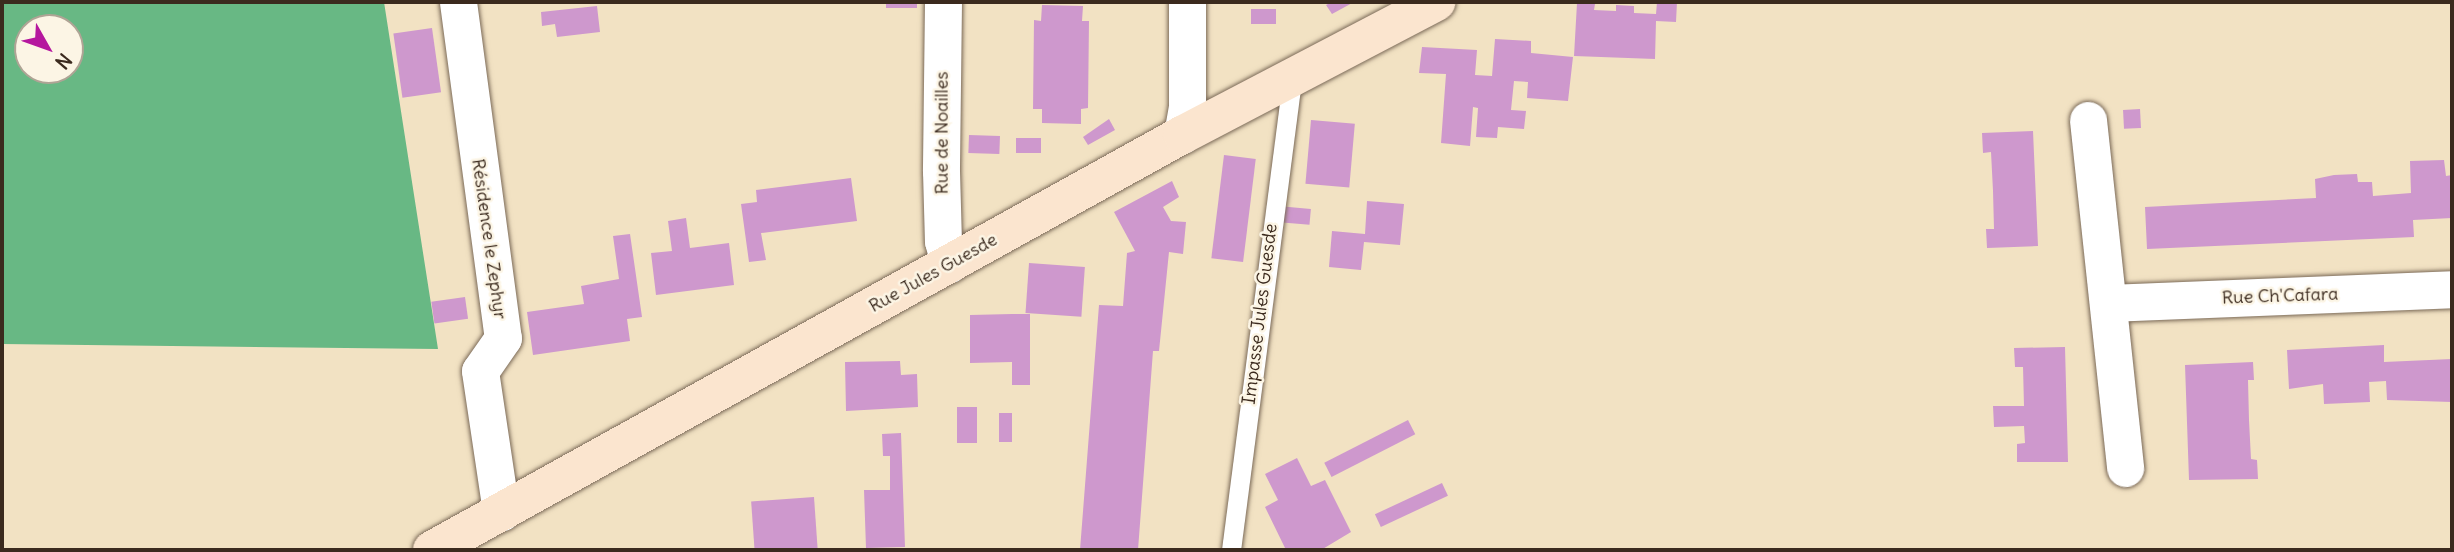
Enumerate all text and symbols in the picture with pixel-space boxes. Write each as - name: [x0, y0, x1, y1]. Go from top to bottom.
- north arrow: [14, 14, 84, 84]
- text: N: [50, 48, 77, 74]
- street label: Rue de Noailles: [931, 72, 953, 194]
- street label: Résidence le Zephyr: [467, 157, 511, 321]
- street label: Impasse Jules Guesde: [1238, 222, 1282, 406]
- street label: Rue Jules Guesde: [865, 229, 1001, 317]
- street label: Rue Ch'Cafara: [2221, 283, 2339, 309]

